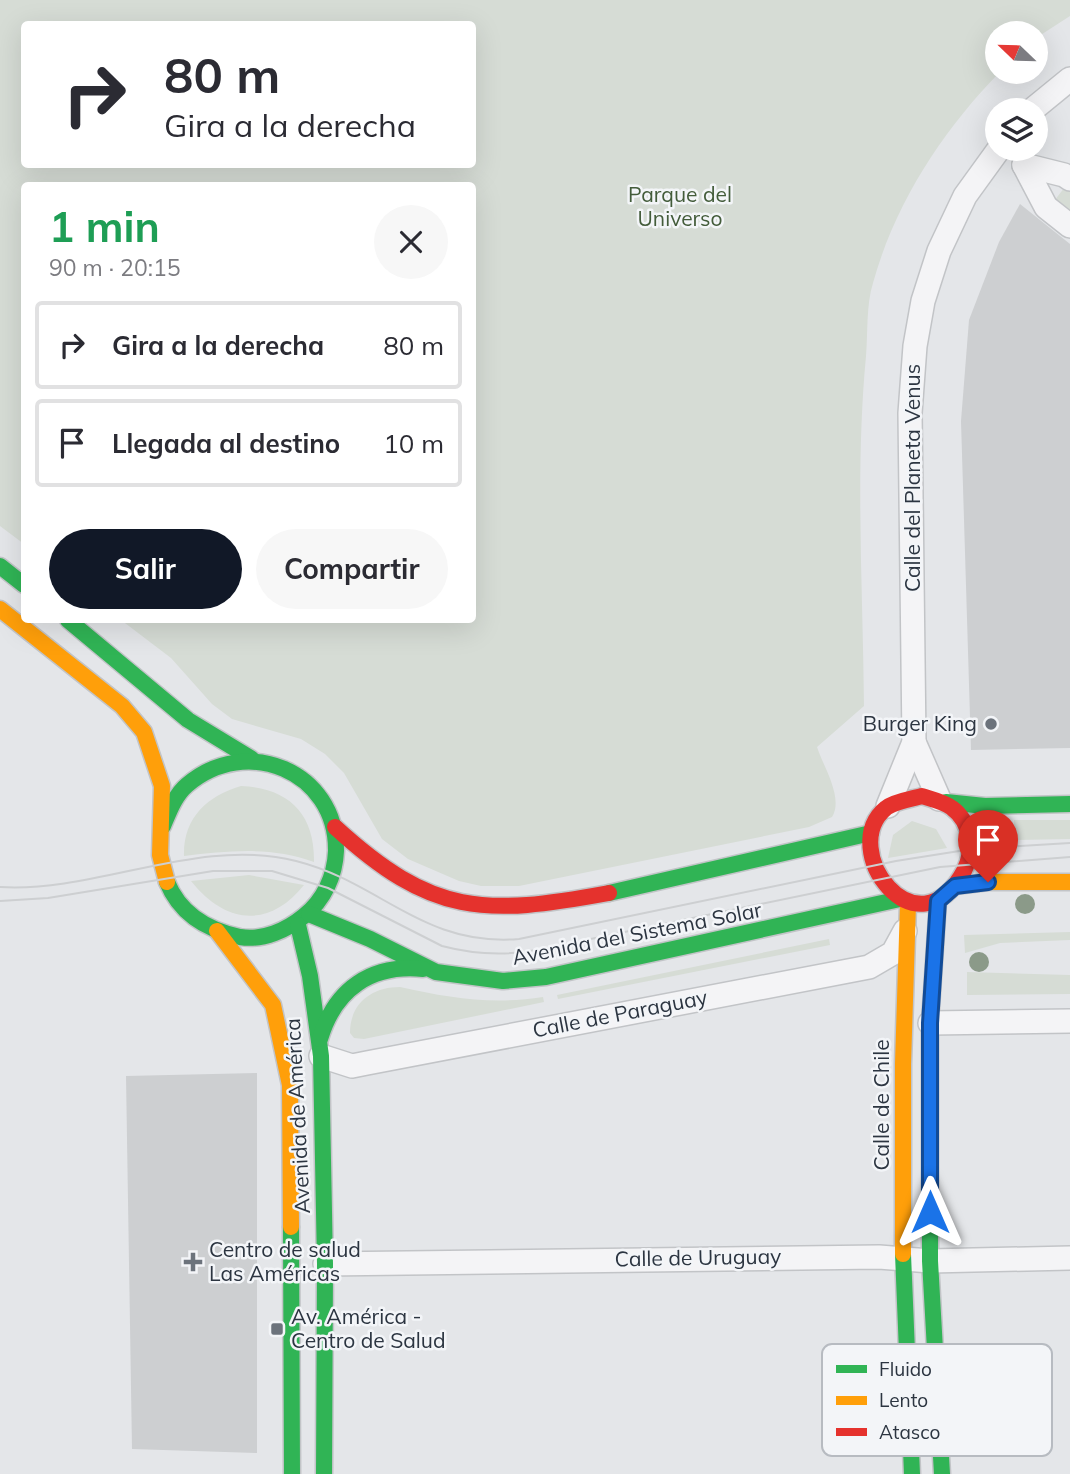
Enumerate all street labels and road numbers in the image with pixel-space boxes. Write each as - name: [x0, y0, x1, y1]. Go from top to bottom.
- street label: Calle del Planeta Venus: [899, 364, 925, 592]
- street label: Avenida del Sistema Solar: [510, 896, 764, 970]
- street label: Calle de Paraguay: [530, 983, 709, 1043]
- street label: Avenida de América: [279, 1018, 315, 1214]
- street label: Calle de Chile: [868, 1039, 894, 1171]
- street label: Calle de Uruguay: [615, 1243, 781, 1271]

